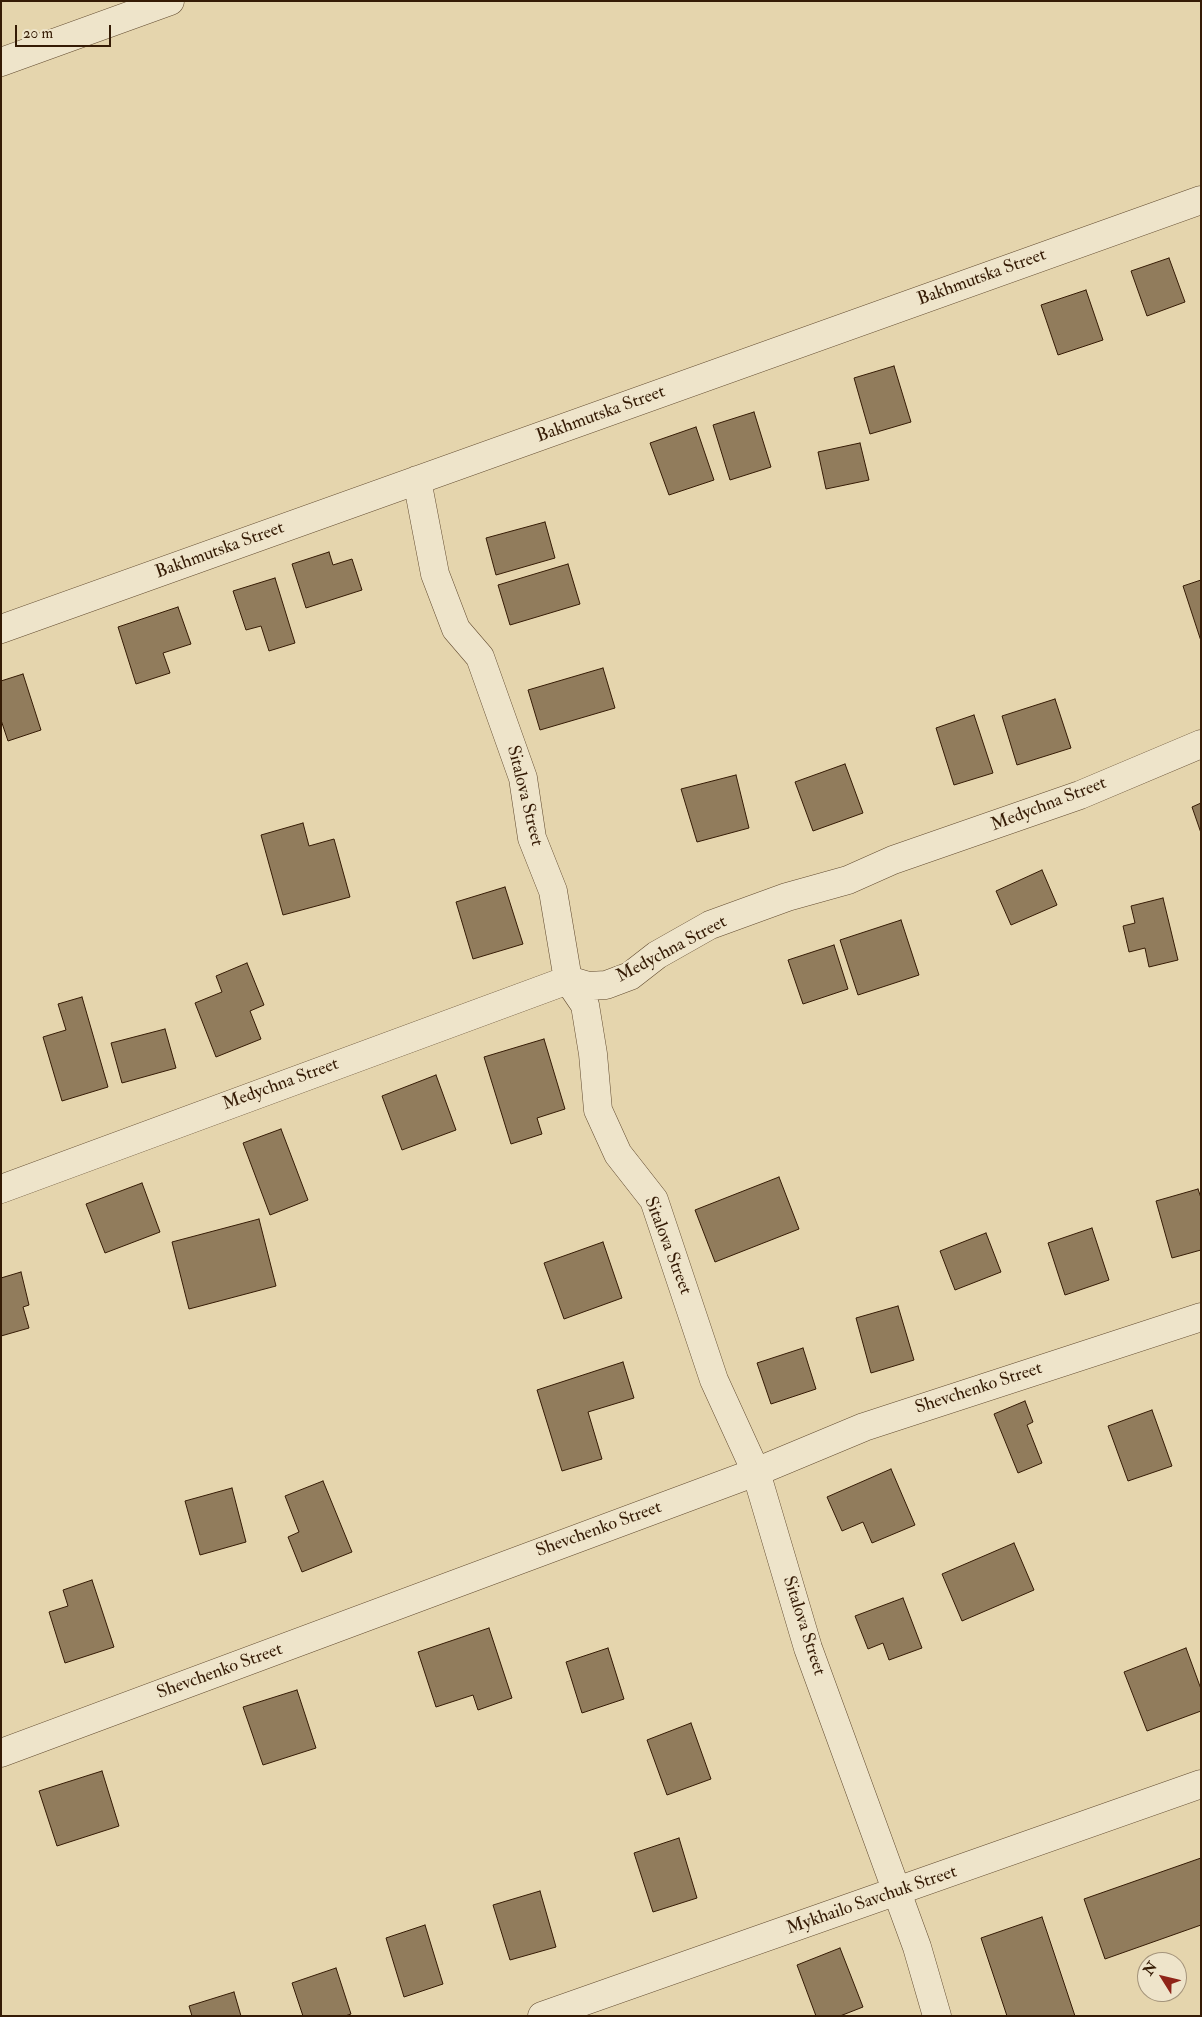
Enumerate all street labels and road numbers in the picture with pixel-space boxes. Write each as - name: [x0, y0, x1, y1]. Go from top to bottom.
- street label: Bakhmutska Street: [915, 245, 1049, 311]
- street label: Bakhmutska Street: [534, 382, 668, 448]
- street label: Bakhmutska Street: [153, 518, 287, 584]
- street label: Sitalova Street: [501, 743, 547, 849]
- street label: Medychna Street: [988, 773, 1110, 837]
- street label: Medychna Street: [613, 912, 731, 988]
- street label: Medychna Street: [220, 1054, 342, 1116]
- street label: Sitalova Street: [638, 1194, 696, 1298]
- street label: Shevchenko Street: [913, 1358, 1045, 1420]
- street label: Shevchenko Street: [533, 1497, 665, 1563]
- street label: Sitalova Street: [777, 1574, 829, 1678]
- street label: Shevchenko Street: [154, 1639, 286, 1705]
- street label: Mykhailo Savchuk Street: [784, 1862, 960, 1940]

